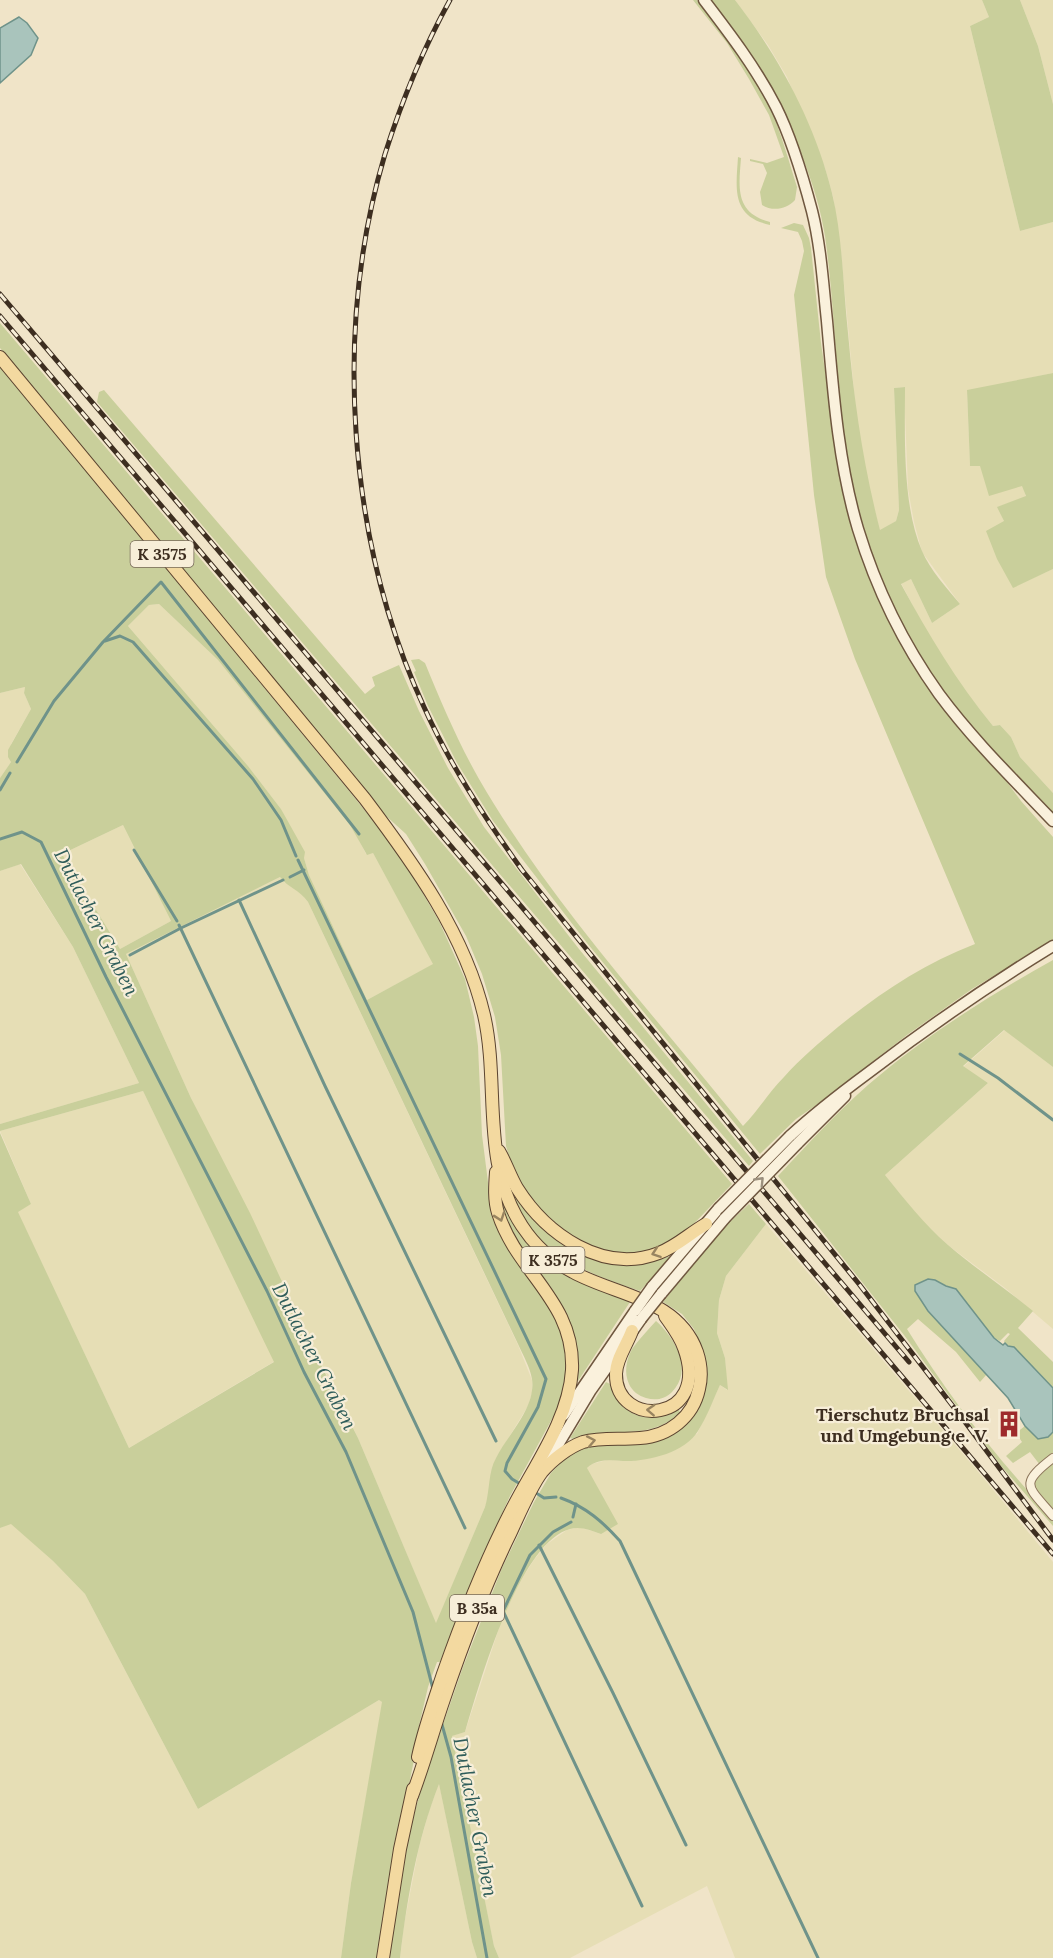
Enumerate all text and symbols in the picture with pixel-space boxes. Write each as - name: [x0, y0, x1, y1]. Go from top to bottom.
- road number: K 3575: [130, 541, 194, 567]
- water label: Dutlacher Graben: [49, 844, 145, 1001]
- one-way arrow: [753, 1177, 764, 1188]
- one-way arrow: [493, 1211, 506, 1222]
- one-way arrow: [651, 1246, 662, 1258]
- road number: K 3575: [522, 1247, 584, 1273]
- water label: Dutlacher Graben: [267, 1278, 363, 1435]
- one-way arrow: [646, 1403, 655, 1416]
- place label: Tierschutz Bruchsal und Umgebung e. V.: [816, 1403, 989, 1447]
- building icon: Tierschutz Bruchsal und Umgebung e. V.: [994, 1409, 1024, 1439]
- one-way arrow: [586, 1435, 596, 1448]
- road number: B 35a: [450, 1595, 504, 1621]
- water label: Dutlacher Graben: [448, 1735, 504, 1900]

